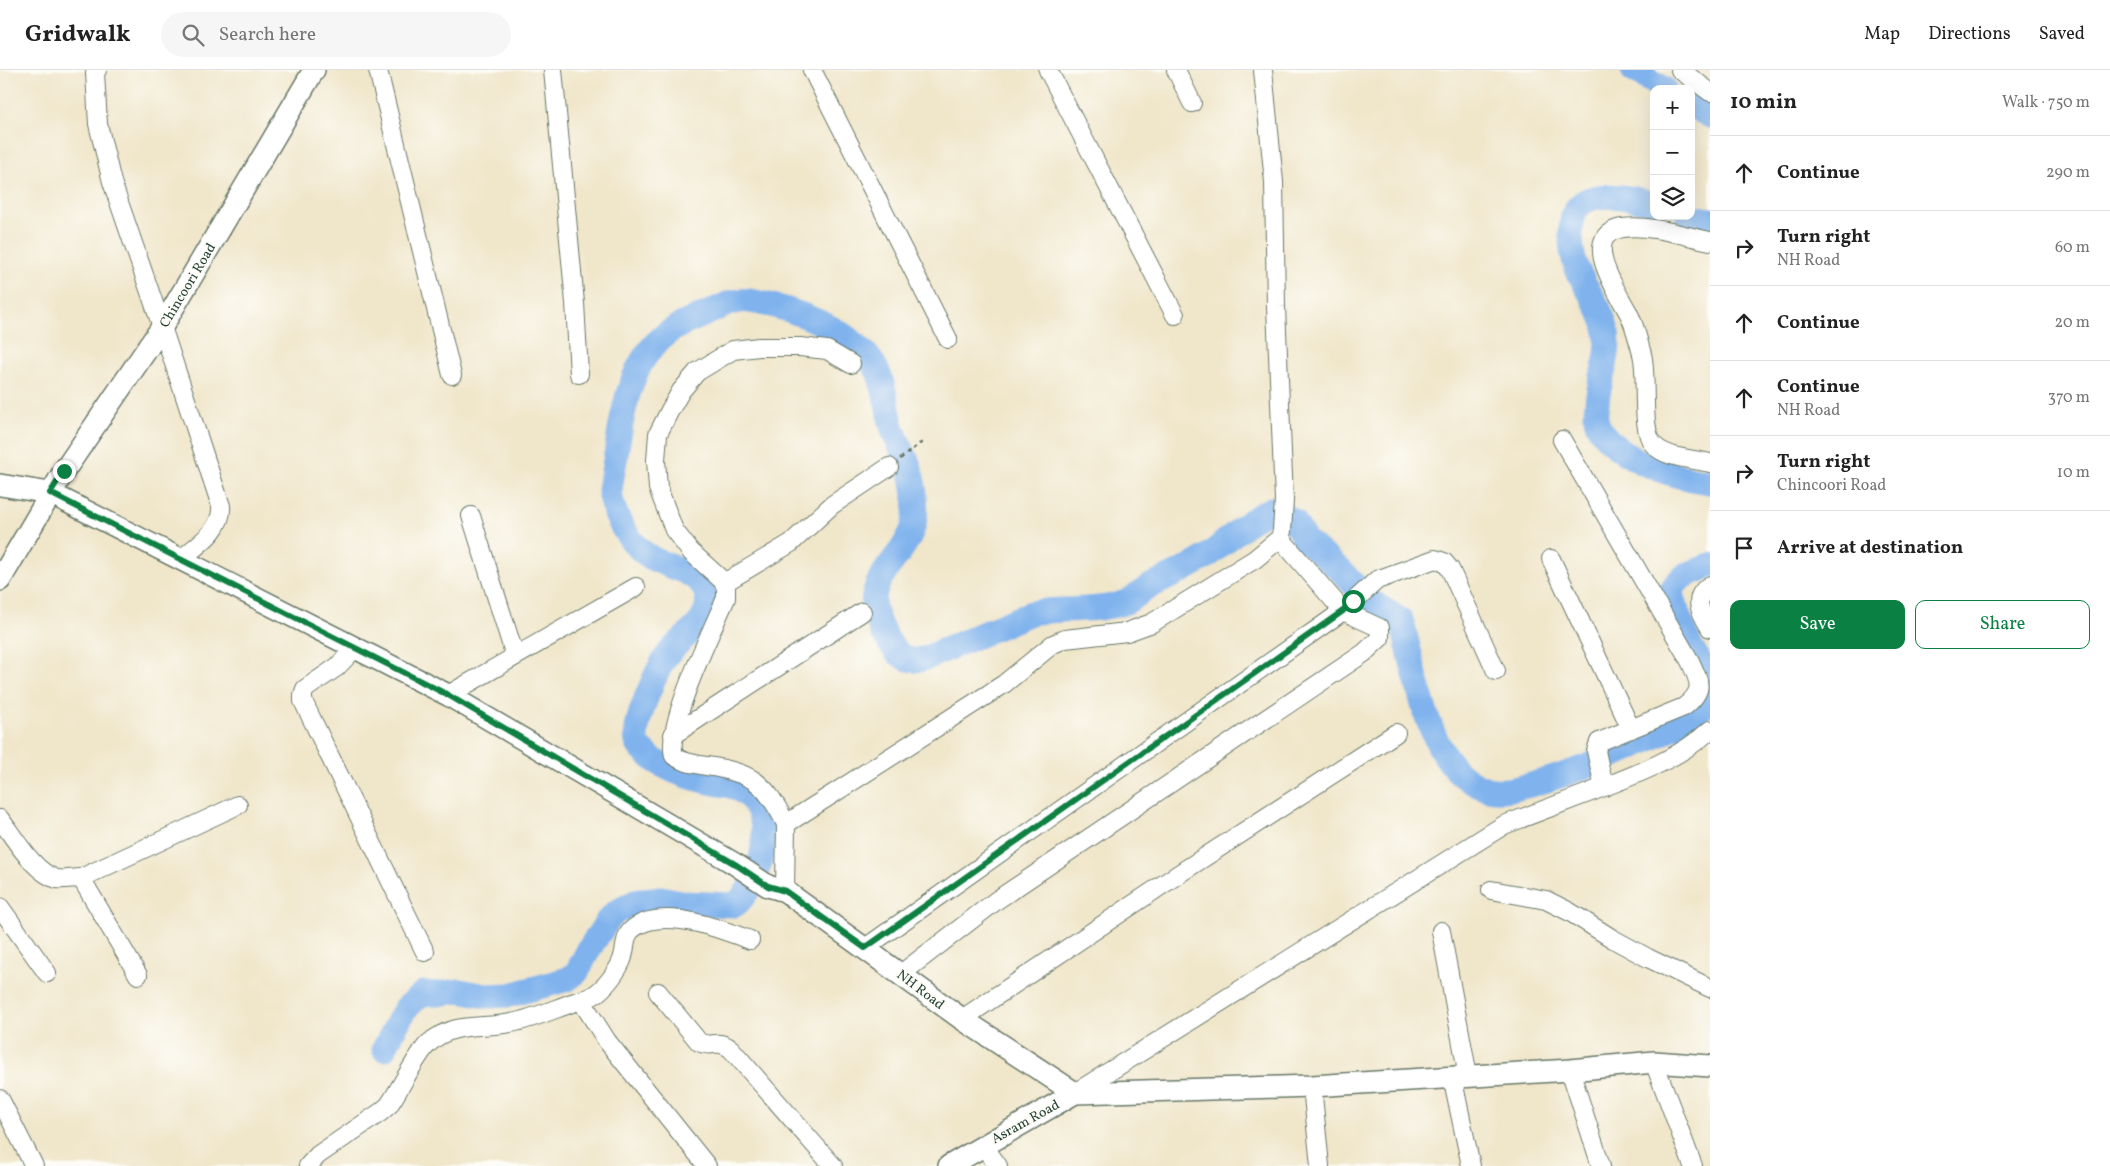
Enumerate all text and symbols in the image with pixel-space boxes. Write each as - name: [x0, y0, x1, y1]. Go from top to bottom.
- search box: [161, 12, 511, 57]
- text: Gridwalk: [25, 18, 131, 52]
- icon: search: [179, 21, 207, 49]
- text: Search here: [219, 22, 316, 48]
- text: Map: [1864, 22, 1900, 47]
- text: Directions: [1928, 22, 2011, 47]
- text: Saved: [2039, 22, 2085, 47]
- map controls: [1650, 85, 1695, 220]
- button: +: [1650, 85, 1695, 130]
- text: 10 min: [1730, 88, 1797, 117]
- text: Walk · 750 m: [2002, 92, 2090, 114]
- button: −: [1650, 130, 1695, 175]
- icon: ahead: [1730, 159, 1758, 187]
- text: Continue: [1777, 160, 1860, 186]
- text: 290 m: [2046, 162, 2090, 184]
- button: layers: [1650, 175, 1695, 220]
- text: Turn right: [1777, 224, 1870, 250]
- icon: right: [1730, 234, 1758, 262]
- text: 60 m: [2055, 237, 2090, 259]
- street label: Chincoori Road: [155, 240, 221, 332]
- text: NH Road: [1777, 250, 1840, 272]
- icon: ahead: [1730, 309, 1758, 337]
- text: Continue: [1777, 310, 1860, 336]
- text: 20 m: [2055, 312, 2090, 334]
- text: Continue: [1777, 374, 1860, 400]
- icon: ahead: [1730, 384, 1758, 412]
- text: 370 m: [2048, 387, 2090, 409]
- text: NH Road: [1777, 400, 1840, 422]
- text: Turn right: [1777, 449, 1870, 475]
- icon: right: [1730, 459, 1758, 487]
- route end: [53, 460, 76, 483]
- text: 10 m: [2057, 462, 2090, 484]
- text: Chincoori Road: [1777, 475, 1886, 497]
- icon: arrive: [1730, 534, 1758, 562]
- text: Arrive at destination: [1777, 535, 1963, 561]
- route start: [1342, 590, 1365, 613]
- button: Save: [1730, 600, 1905, 649]
- button: Share: [1915, 600, 2090, 649]
- street label: NH Road: [892, 966, 948, 1014]
- street label: Asram Road: [988, 1096, 1063, 1149]

